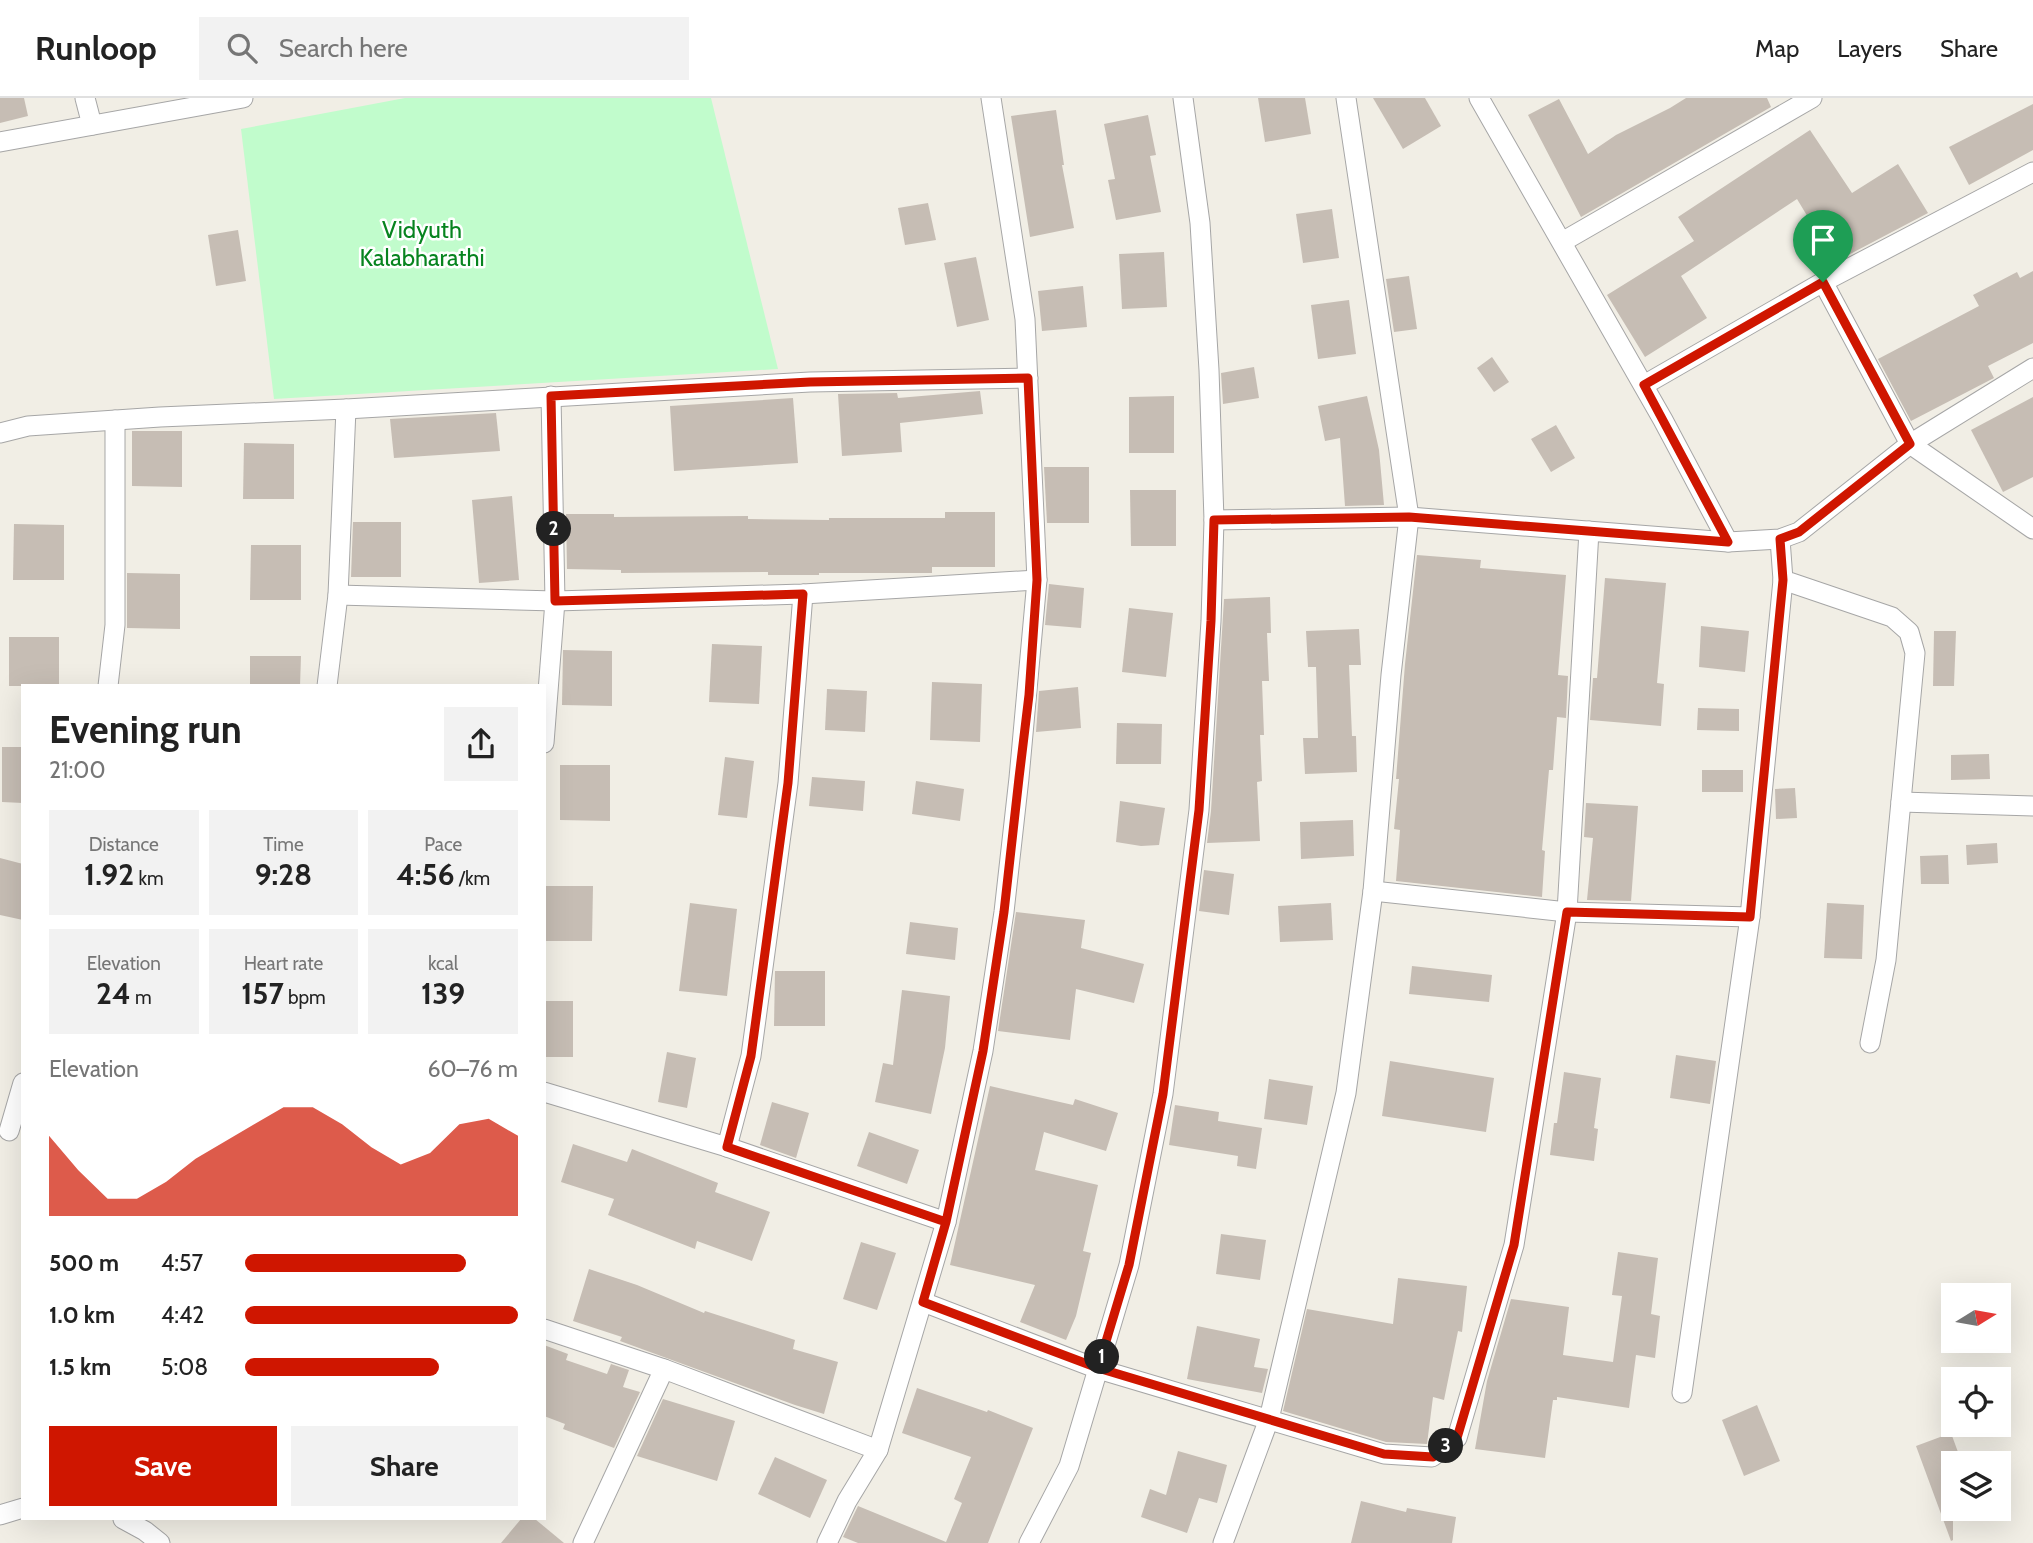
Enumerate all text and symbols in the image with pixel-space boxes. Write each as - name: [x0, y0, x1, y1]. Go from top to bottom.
- search box: [199, 17, 689, 80]
- text: Runloop: [35, 28, 157, 68]
- icon: search: [223, 29, 261, 67]
- text: Search here: [279, 32, 408, 64]
- text: Map: [1755, 34, 1799, 63]
- text: Layers: [1837, 34, 1902, 63]
- text: Share: [1940, 34, 1998, 63]
- pin: [1793, 210, 1853, 282]
- park label: Vidyuth Kalabharathi: [359, 215, 485, 272]
- icon: arrive: [1804, 221, 1842, 259]
- pin: 2: [536, 512, 572, 546]
- text: 2: [548, 517, 559, 540]
- text: Evening run: [49, 706, 242, 753]
- button: share: [444, 707, 518, 781]
- text: 21:00: [49, 756, 105, 784]
- text: Distance: [89, 833, 159, 856]
- text: Time: [263, 833, 304, 856]
- text: Pace: [424, 833, 462, 856]
- text: 1.92: [84, 856, 134, 893]
- text: 9:28: [255, 856, 312, 893]
- text: 4:56: [396, 856, 455, 893]
- text: km: [134, 867, 164, 890]
- text: /km: [455, 867, 490, 890]
- text: Elevation: [87, 952, 161, 975]
- text: Heart rate: [244, 952, 323, 975]
- text: kcal: [428, 952, 458, 975]
- text: 24: [96, 975, 131, 1012]
- text: 157: [241, 975, 284, 1012]
- text: 139: [421, 975, 465, 1012]
- text: m: [131, 986, 152, 1009]
- text: bpm: [284, 986, 326, 1009]
- text: Elevation: [49, 1055, 139, 1083]
- text: 60–76 m: [427, 1055, 518, 1083]
- text: 500 m: [49, 1249, 119, 1277]
- text: 4:57: [161, 1249, 203, 1277]
- north arrow: [1941, 1283, 2011, 1353]
- map controls: [1941, 1283, 2011, 1521]
- text: 1.0 km: [49, 1301, 115, 1329]
- text: 4:42: [161, 1301, 204, 1329]
- pin: 1: [1084, 1340, 1120, 1374]
- text: 1: [1098, 1345, 1105, 1368]
- text: 1.5 km: [49, 1353, 111, 1381]
- text: 5:08: [161, 1353, 208, 1381]
- button: locate: [1941, 1367, 2011, 1437]
- button: Save: [49, 1426, 277, 1506]
- button: Share: [291, 1426, 518, 1506]
- pin: 3: [1428, 1428, 1464, 1464]
- text: 3: [1440, 1434, 1451, 1457]
- button: layers: [1941, 1451, 2011, 1521]

